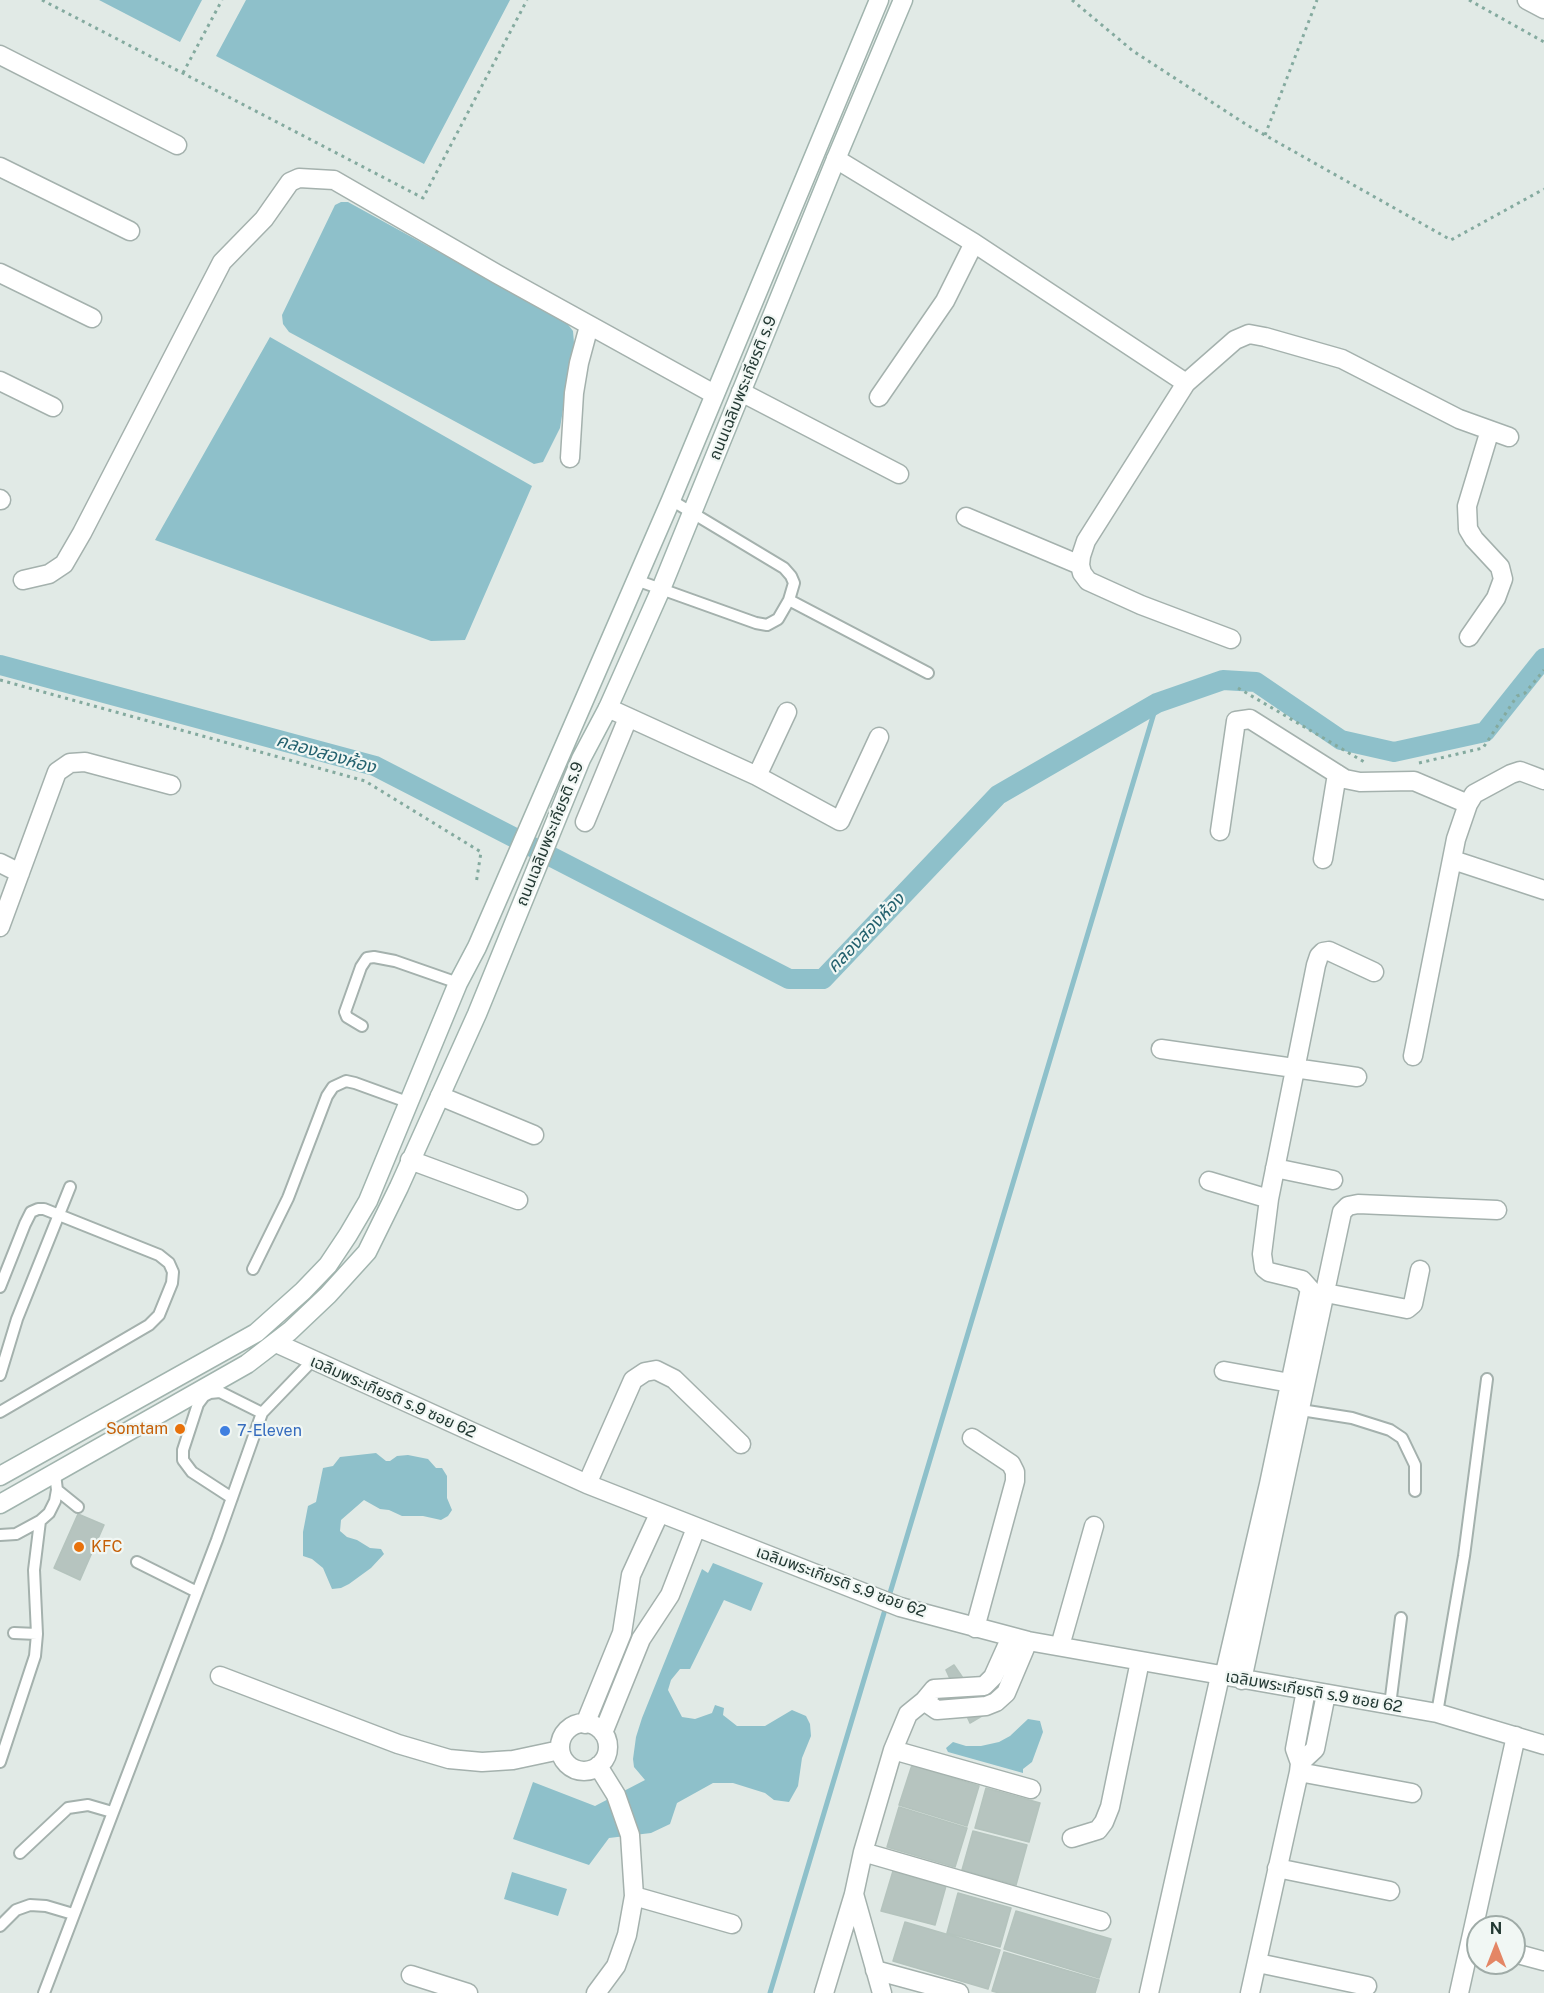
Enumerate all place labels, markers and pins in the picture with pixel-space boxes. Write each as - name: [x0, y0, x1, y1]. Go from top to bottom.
- place label: Somtam: [106, 1419, 168, 1439]
- place label: 7-Eleven: [237, 1421, 302, 1441]
- marker: Somtam: [173, 1422, 187, 1436]
- marker: 7-Eleven: [218, 1424, 232, 1438]
- place label: KFC: [91, 1537, 122, 1557]
- marker: KFC: [72, 1540, 86, 1554]

